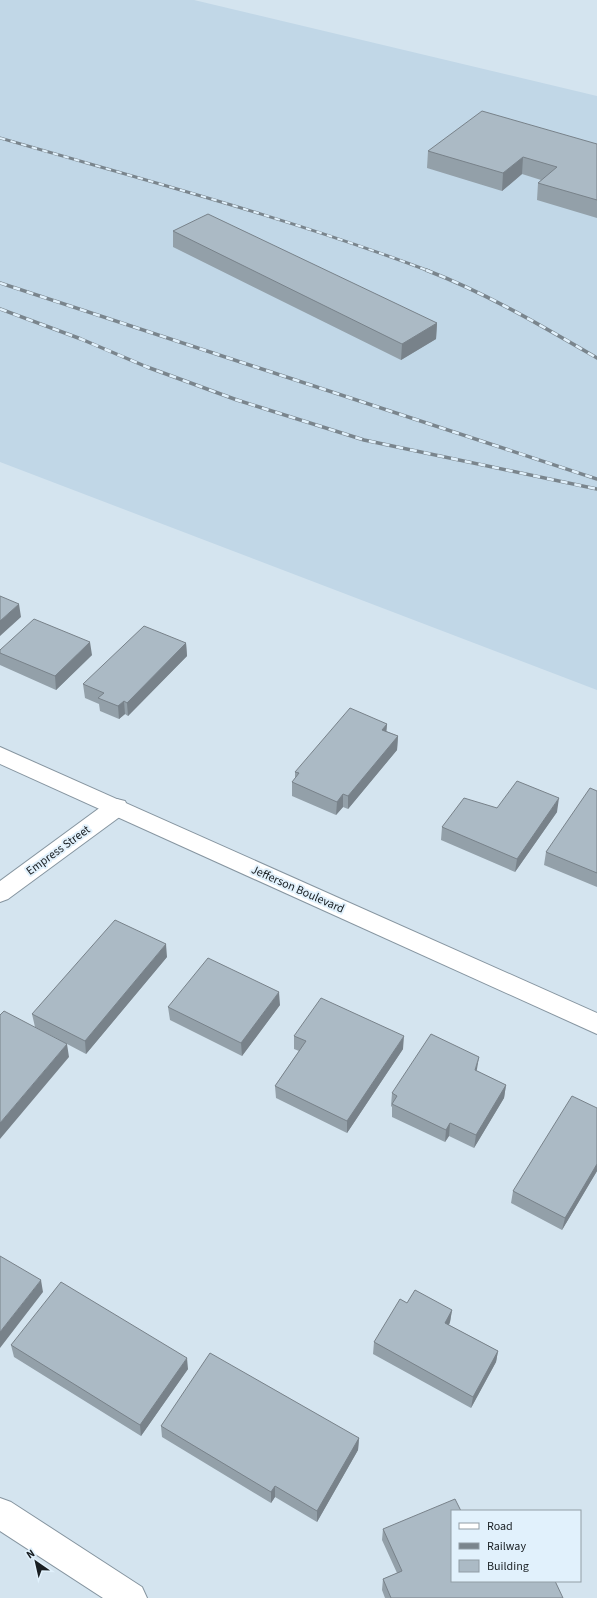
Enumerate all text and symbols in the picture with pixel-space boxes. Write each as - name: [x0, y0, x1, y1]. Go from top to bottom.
- street label: Empress Street: [23, 821, 94, 879]
- street label: Jefferson Boulevard: [249, 861, 347, 918]
- legend: [451, 1510, 581, 1582]
- text: Road: [487, 1518, 513, 1535]
- text: Railway: [487, 1538, 526, 1555]
- north arrow: [16, 1542, 56, 1582]
- text: N: [23, 1546, 38, 1562]
- text: Building: [487, 1558, 529, 1575]

